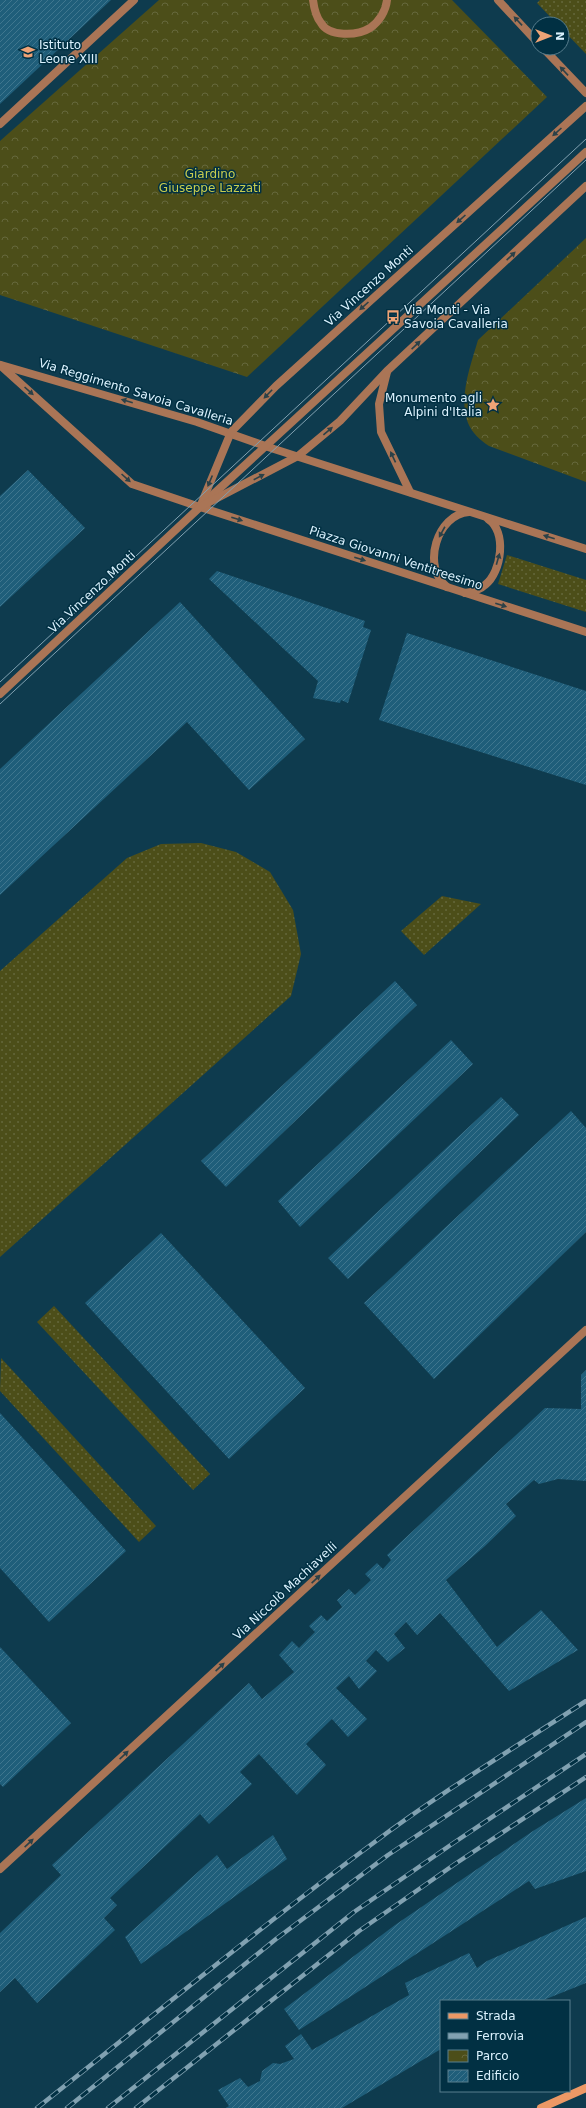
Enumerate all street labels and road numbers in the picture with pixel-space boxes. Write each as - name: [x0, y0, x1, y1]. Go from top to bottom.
- street label: Via Vincenzo Monti: [322, 243, 416, 329]
- street label: Via Reggimento Savoia Cavalleria: [37, 356, 235, 428]
- street label: Piazza Giovanni Ventitreesimo: [308, 523, 484, 593]
- street label: Via Vincenzo Monti: [46, 548, 138, 636]
- street label: Via Niccolò Machiavelli: [230, 1539, 340, 1643]

